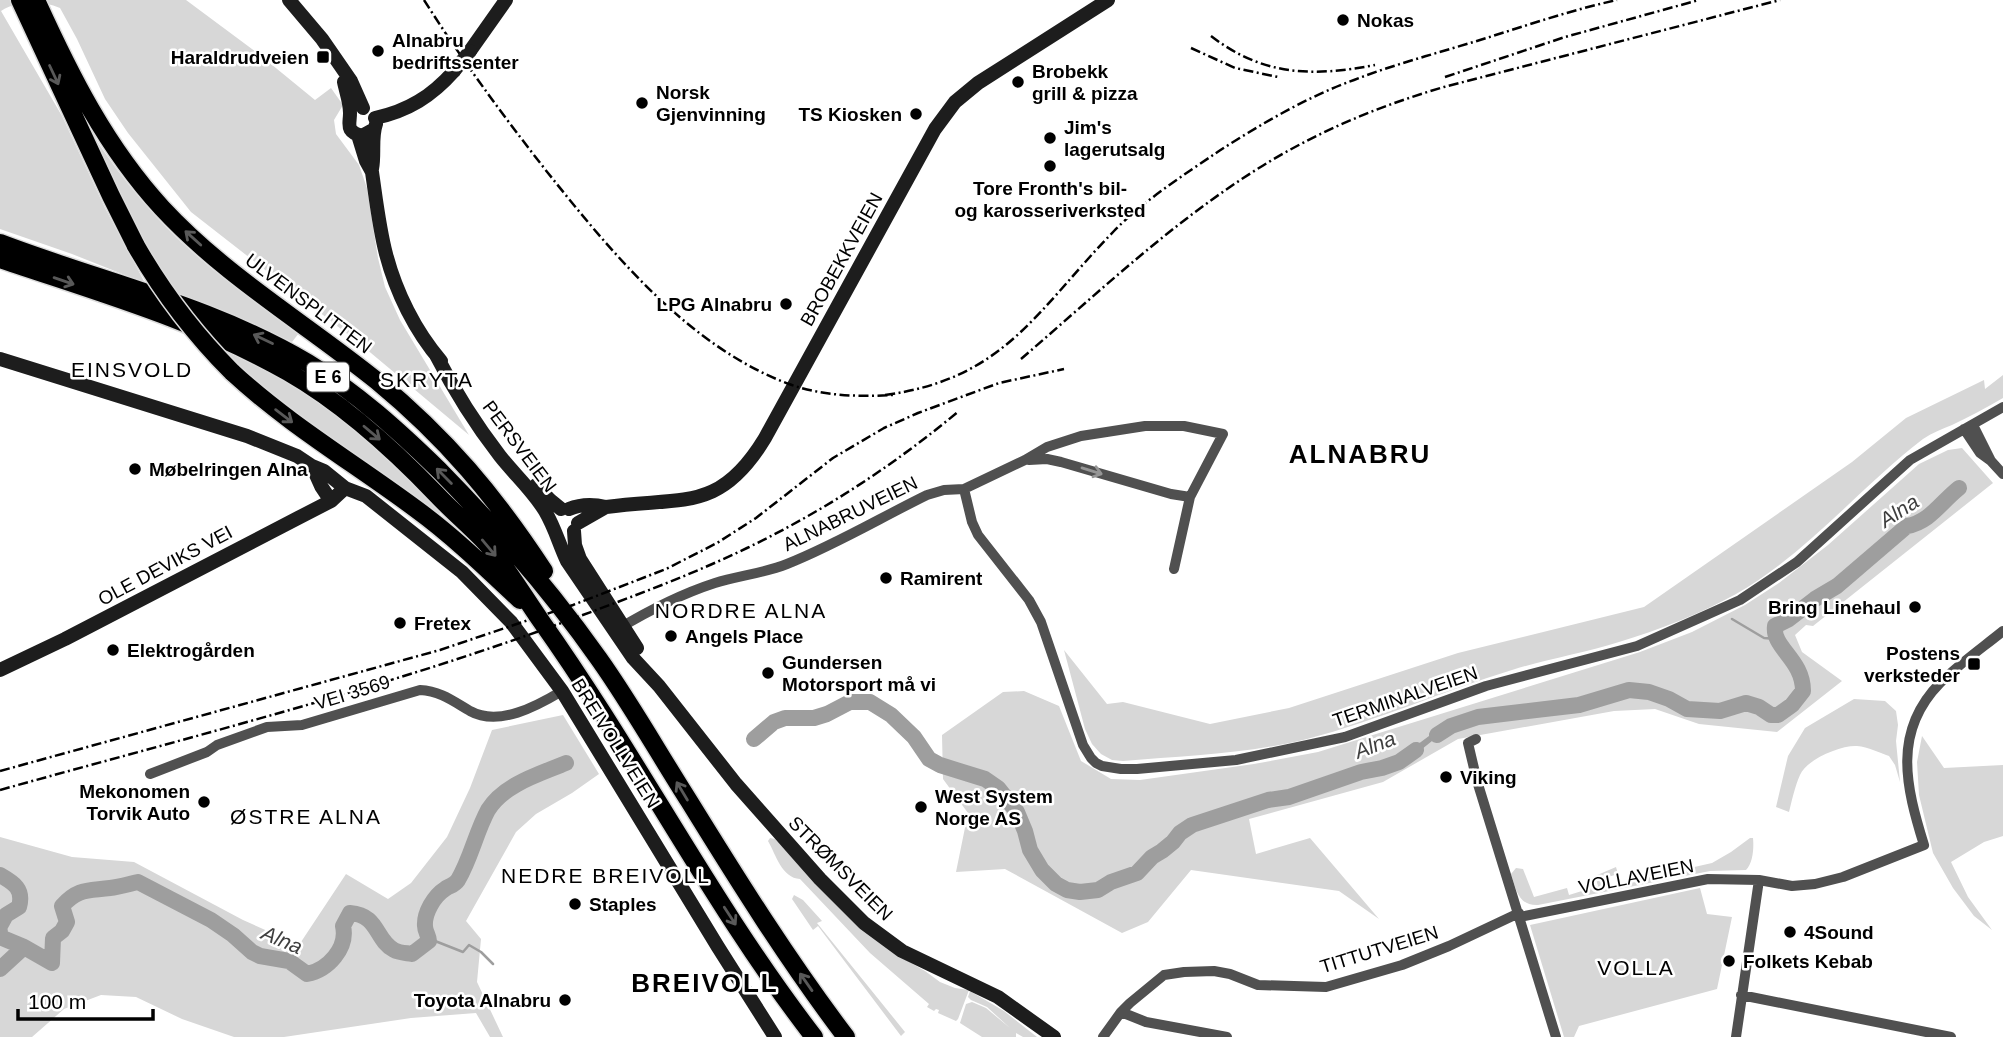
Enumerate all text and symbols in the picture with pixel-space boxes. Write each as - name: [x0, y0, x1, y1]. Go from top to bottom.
- place label: Nokas: [1357, 10, 1414, 31]
- marker: Nokas: [1335, 12, 1351, 28]
- place label: Alnabru bedriftssenter: [392, 30, 519, 73]
- marker: Alnabru bedriftssenter: [370, 43, 386, 59]
- place label: Haraldrudveien: [171, 47, 309, 68]
- marker: Haraldrudveien: [315, 49, 331, 65]
- place label: Brobekk grill & pizza: [1032, 61, 1138, 104]
- one-way arrow: [48, 64, 61, 85]
- marker: Brobekk grill & pizza: [1010, 74, 1026, 90]
- place label: Norsk Gjenvinning: [656, 82, 766, 125]
- marker: Norsk Gjenvinning: [634, 95, 650, 111]
- place label: TS Kiosken: [799, 104, 902, 125]
- marker: TS Kiosken: [908, 106, 924, 122]
- place label: Jim's lagerutsalg: [1064, 117, 1165, 160]
- marker: Jim's lagerutsalg: [1042, 130, 1058, 146]
- marker: Tore Fronth's bil- og karosseriverksted: [1042, 158, 1058, 174]
- place label: Tore Fronth's bil- og karosseriverksted: [954, 178, 1146, 221]
- street label: BROBEKKVEIEN: [796, 189, 887, 329]
- one-way arrow: [184, 230, 202, 246]
- street label: ULVENSPLITTEN: [241, 249, 376, 358]
- one-way arrow: [53, 276, 75, 288]
- place label: LPG Alnabru: [657, 294, 772, 315]
- marker: LPG Alnabru: [778, 296, 794, 312]
- one-way arrow: [253, 332, 274, 345]
- district label: EINSVOLD: [71, 358, 193, 381]
- road number: E 6: [307, 362, 349, 391]
- district label: SKRYTA: [380, 368, 474, 391]
- street label: PERSVEIEN: [478, 397, 561, 496]
- one-way arrow: [274, 408, 293, 423]
- one-way arrow: [363, 426, 381, 441]
- district label: ALNABRU: [1289, 439, 1431, 469]
- place label: Møbelringen Alna: [149, 459, 308, 480]
- marker: Møbelringen Alna: [127, 461, 143, 477]
- one-way arrow: [1081, 465, 1103, 478]
- one-way arrow: [435, 467, 452, 484]
- street label: ALNABRUVEIEN: [780, 472, 921, 555]
- water label: Alna: [1873, 489, 1923, 533]
- street label: OLE DEVIKS VEI: [95, 521, 236, 610]
- one-way arrow: [481, 538, 497, 556]
- place label: Ramirent: [900, 568, 983, 589]
- marker: Ramirent: [878, 570, 894, 586]
- place label: Bring Linehaul: [1768, 597, 1901, 618]
- district label: NORDRE ALNA: [655, 599, 827, 622]
- marker: Bring Linehaul: [1907, 599, 1923, 615]
- place label: Fretex: [414, 613, 471, 634]
- marker: Fretex: [392, 615, 408, 631]
- place label: Angels Place: [685, 626, 803, 647]
- marker: Angels Place: [663, 628, 679, 644]
- place label: Elektrogården: [127, 640, 255, 661]
- marker: Elektrogården: [105, 642, 121, 658]
- place label: Postens verksteder: [1864, 643, 1961, 686]
- place label: Gundersen Motorsport må vi: [782, 652, 936, 695]
- marker: Postens verksteder: [1966, 656, 1982, 672]
- street label: TERMINALVEIEN: [1330, 662, 1480, 731]
- marker: Gundersen Motorsport må vi: [760, 665, 776, 681]
- street label: VEI 3569: [312, 671, 393, 714]
- street label: BREIVOLLVEIEN: [567, 675, 664, 812]
- water label: Alna: [1349, 726, 1399, 764]
- place label: Viking: [1460, 767, 1517, 788]
- marker: Viking: [1438, 769, 1454, 785]
- place label: Mekonomen Torvik Auto: [79, 781, 190, 824]
- one-way arrow: [675, 782, 689, 802]
- place label: West System Norge AS: [935, 786, 1053, 829]
- marker: Mekonomen Torvik Auto: [196, 794, 212, 810]
- marker: West System Norge AS: [913, 799, 929, 815]
- district label: ØSTRE ALNA: [230, 805, 382, 828]
- street label: STRØMSVEIEN: [784, 812, 897, 925]
- street label: VOLLAVEIEN: [1577, 855, 1695, 898]
- district label: NEDRE BREIVOLL: [501, 864, 711, 887]
- place label: Staples: [589, 894, 657, 915]
- marker: Staples: [567, 896, 583, 912]
- one-way arrow: [723, 906, 737, 925]
- water label: Alna: [257, 920, 306, 958]
- street label: TITTUTVEIEN: [1318, 922, 1441, 977]
- place label: 4Sound: [1804, 922, 1874, 943]
- marker: 4Sound: [1782, 924, 1798, 940]
- place label: Folkets Kebab: [1743, 951, 1873, 972]
- marker: Folkets Kebab: [1721, 953, 1737, 969]
- district label: VOLLA: [1597, 956, 1675, 979]
- district label: BREIVOLL: [631, 968, 779, 998]
- one-way arrow: [799, 973, 813, 992]
- scale bar: [18, 978, 152, 1022]
- text: 100 m: [28, 990, 86, 1013]
- place label: Toyota Alnabru: [414, 990, 551, 1011]
- marker: Toyota Alnabru: [557, 992, 573, 1008]

